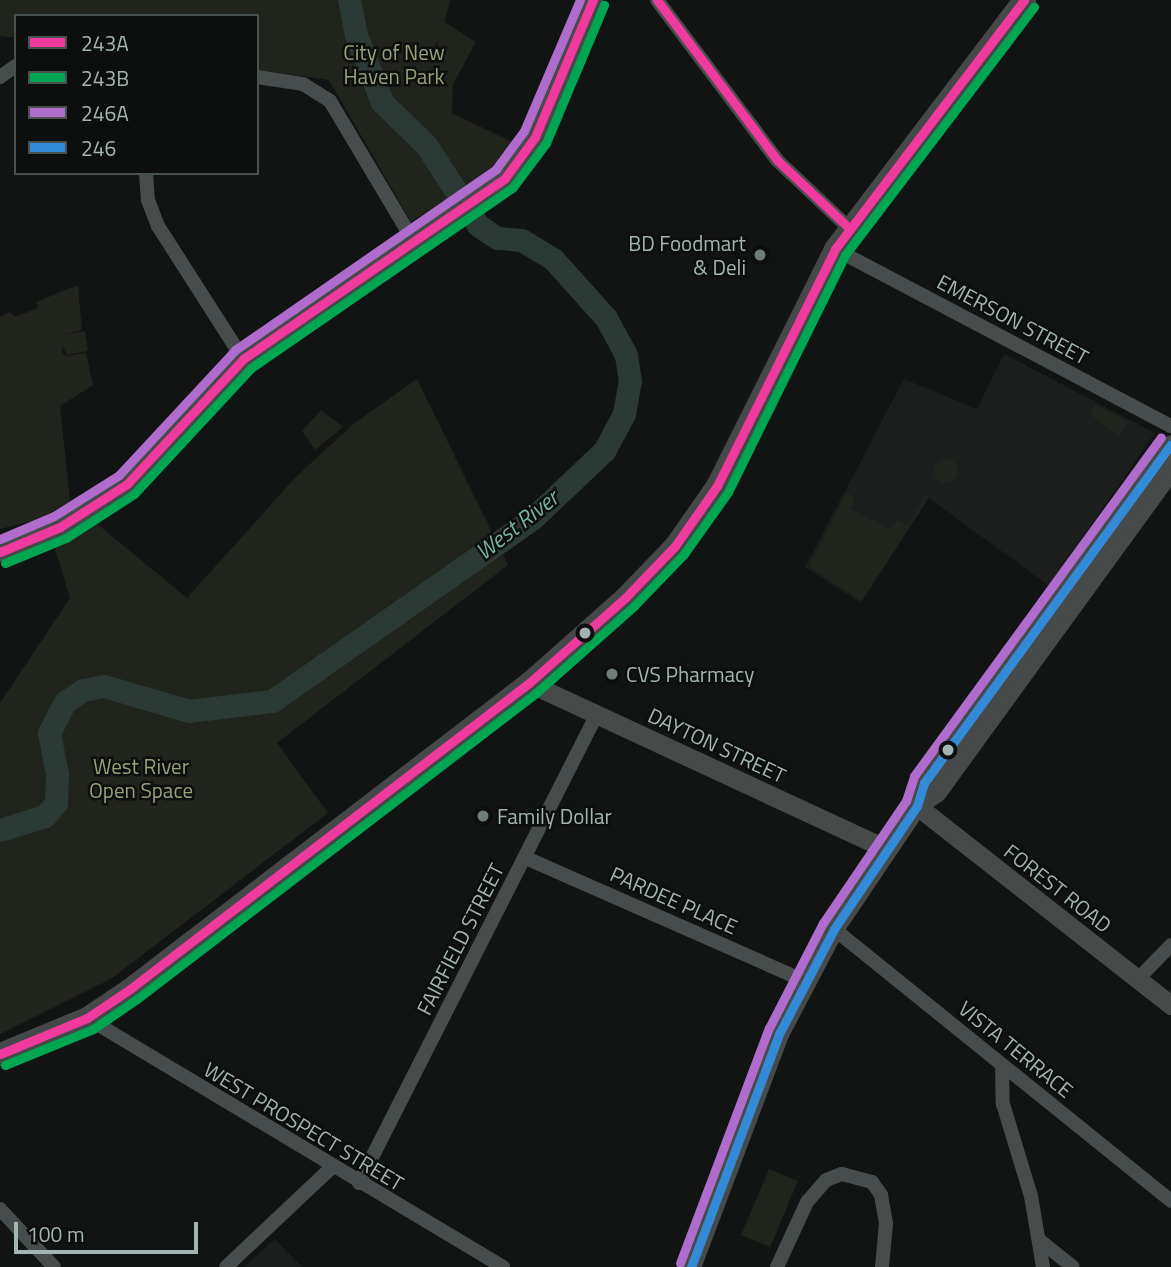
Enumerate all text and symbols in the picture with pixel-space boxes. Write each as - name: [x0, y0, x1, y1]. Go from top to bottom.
- legend: [14, 14, 259, 175]
- text: 243A: [81, 27, 129, 59]
- park label: City of New Haven Park: [343, 39, 445, 89]
- text: 243B: [81, 62, 129, 94]
- text: 246A: [81, 97, 129, 129]
- text: 246: [81, 132, 116, 164]
- place label: BD Foodmart & Deli: [628, 230, 746, 280]
- marker: BD Foodmart & Deli: [752, 247, 768, 263]
- street label: EMERSON STREET: [933, 269, 1093, 369]
- water label: West River: [470, 484, 564, 566]
- unlabelled marker: [578, 626, 592, 640]
- place label: CVS Pharmacy: [626, 661, 754, 687]
- marker: CVS Pharmacy: [604, 666, 620, 682]
- street label: DAYTON STREET: [644, 702, 790, 788]
- unlabelled marker: [941, 743, 955, 757]
- park label: West River Open Space: [89, 753, 193, 803]
- place label: Family Dollar: [497, 803, 612, 829]
- marker: Family Dollar: [475, 808, 491, 824]
- street label: FOREST ROAD: [999, 838, 1117, 938]
- street label: FAIRFIELD STREET: [411, 859, 509, 1019]
- street label: PARDEE PLACE: [607, 861, 741, 939]
- street label: VISTA TERRACE: [954, 995, 1078, 1103]
- street label: WEST PROSPECT STREET: [200, 1056, 408, 1196]
- scale bar: [18, 1208, 201, 1252]
- text: 100 m: [27, 1218, 84, 1250]

